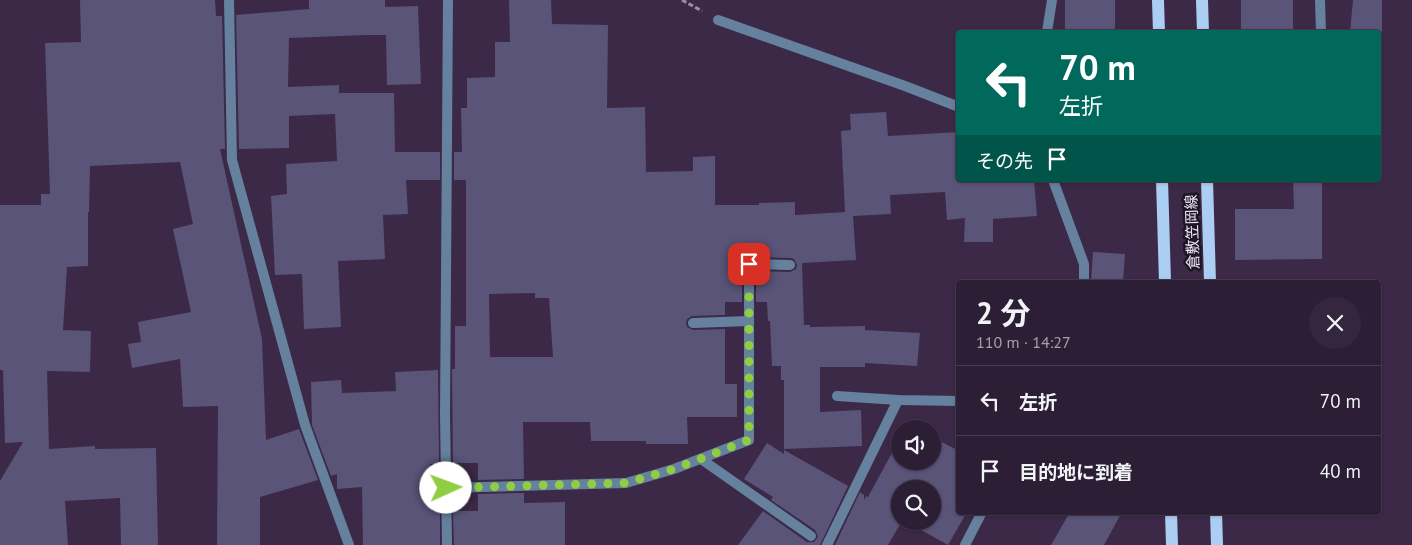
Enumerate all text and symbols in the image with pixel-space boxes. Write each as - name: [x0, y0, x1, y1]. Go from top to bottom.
- text: 70 m: [1059, 44, 1136, 90]
- icon: left: [976, 50, 1041, 115]
- text: 左折: [1059, 92, 1103, 120]
- icon: arrive: [1043, 145, 1071, 173]
- text: その先: [976, 149, 1033, 173]
- street label: 倉敷笠岡線: [1181, 194, 1203, 270]
- pin: [728, 243, 770, 285]
- icon: arrive: [735, 250, 763, 278]
- text: 2 分: [976, 293, 1031, 332]
- button: close: [1309, 297, 1361, 349]
- text: 110 m · 14:27: [976, 332, 1071, 352]
- icon: left: [976, 387, 1004, 415]
- text: 70 m: [1320, 389, 1361, 413]
- text: 左折: [1019, 390, 1057, 414]
- map controls: [891, 420, 941, 530]
- button: sound: [891, 420, 941, 470]
- icon: arrive: [976, 457, 1004, 485]
- text: 40 m: [1320, 459, 1361, 483]
- text: 目的地に到着: [1019, 460, 1133, 484]
- position arrow: [419, 461, 471, 513]
- button: search: [891, 480, 941, 530]

